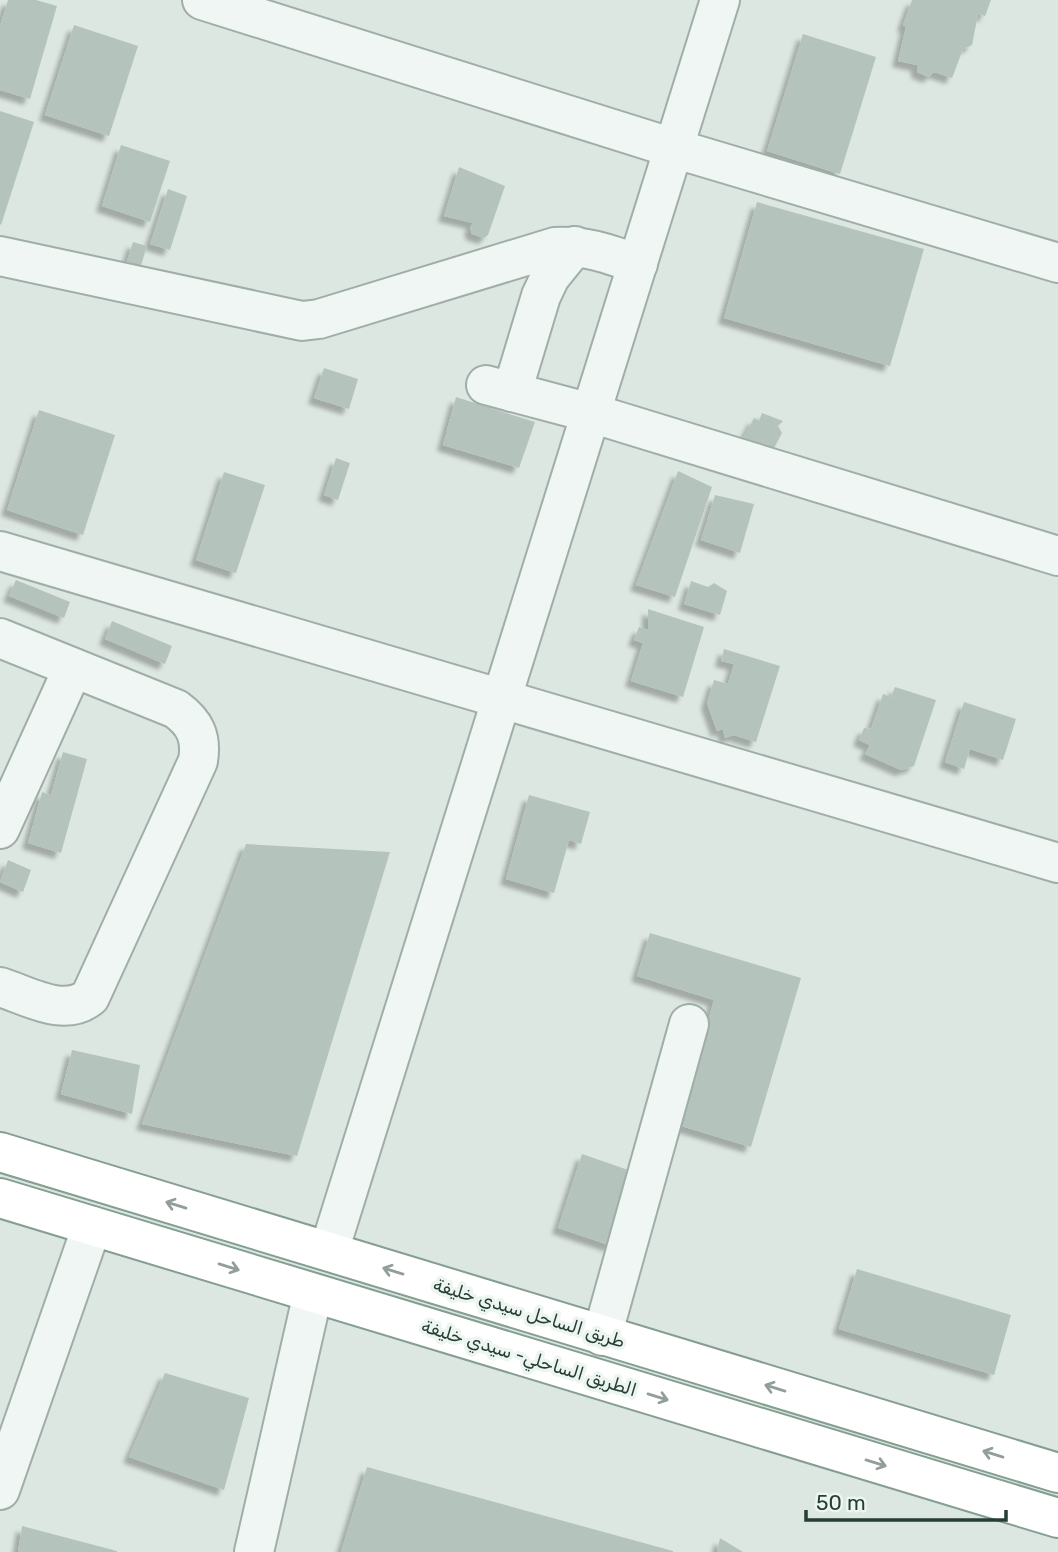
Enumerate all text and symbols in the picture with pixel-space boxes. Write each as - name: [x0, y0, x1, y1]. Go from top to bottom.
- one-way arrow: [165, 1198, 187, 1211]
- one-way arrow: [218, 1262, 240, 1275]
- one-way arrow: [383, 1264, 405, 1277]
- street label: طريق الساحل سيدي خليفة: [430, 1273, 628, 1354]
- street label: الطريق الساحلي- سيدي خليفة: [418, 1315, 639, 1403]
- one-way arrow: [764, 1380, 786, 1393]
- one-way arrow: [647, 1392, 669, 1404]
- one-way arrow: [982, 1446, 1004, 1459]
- one-way arrow: [865, 1457, 887, 1470]
- scale bar: [806, 1478, 1006, 1522]
- text: 50 m: [816, 1490, 866, 1515]

